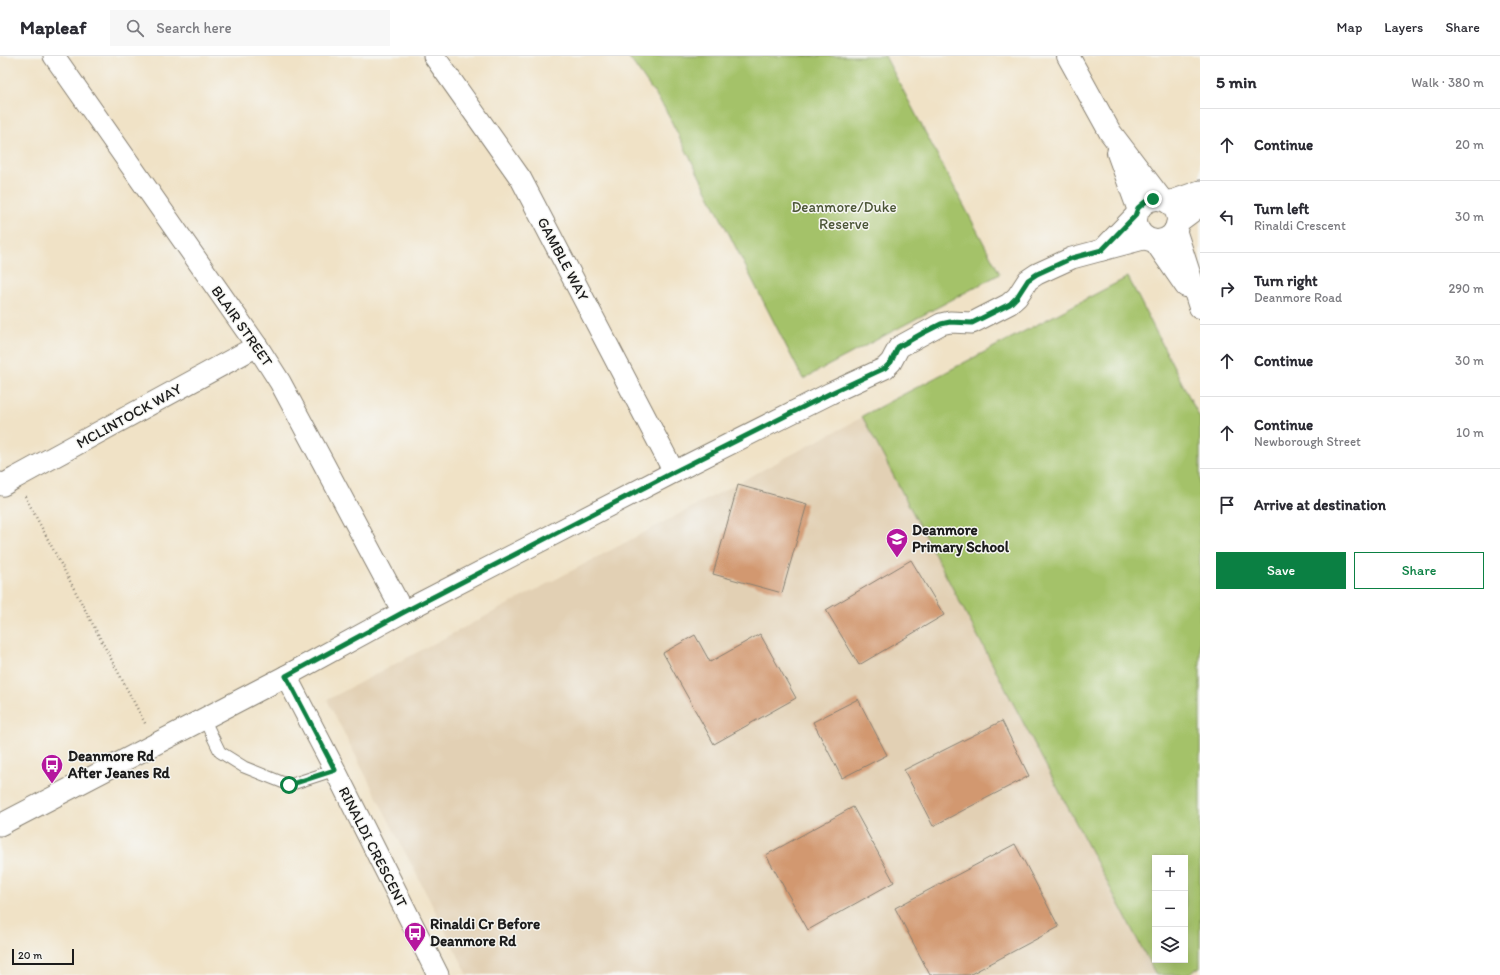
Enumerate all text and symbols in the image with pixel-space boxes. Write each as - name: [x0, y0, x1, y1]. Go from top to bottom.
- search box: [110, 10, 390, 46]
- text: Mapleaf: [20, 16, 86, 39]
- icon: search: [124, 17, 146, 39]
- text: Search here: [156, 19, 232, 37]
- text: Map: [1337, 19, 1362, 36]
- text: Layers: [1384, 19, 1423, 36]
- text: Share: [1445, 19, 1480, 36]
- text: 5 min: [1216, 72, 1256, 92]
- text: Walk · 380 m: [1411, 75, 1484, 90]
- icon: ahead: [1216, 134, 1238, 156]
- text: Continue: [1254, 136, 1313, 154]
- text: 20 m: [1455, 137, 1484, 152]
- route end: [1144, 190, 1162, 208]
- park label: Deanmore/Duke Reserve: [791, 198, 897, 233]
- text: Turn left: [1254, 200, 1309, 218]
- icon: left: [1216, 206, 1238, 228]
- text: 30 m: [1455, 209, 1484, 224]
- street label: GAMBLE WAY: [533, 214, 593, 304]
- text: Rinaldi Crescent: [1254, 218, 1346, 233]
- text: Turn right: [1254, 272, 1318, 290]
- icon: right: [1216, 278, 1238, 300]
- text: 290 m: [1448, 281, 1484, 296]
- street label: BLAIR STREET: [208, 282, 277, 370]
- text: Deanmore Road: [1254, 290, 1342, 305]
- icon: ahead: [1216, 350, 1238, 372]
- text: Continue: [1254, 352, 1313, 370]
- text: 30 m: [1455, 353, 1484, 368]
- street label: MCLINTOCK WAY: [73, 379, 185, 452]
- text: Continue: [1254, 416, 1313, 434]
- icon: ahead: [1216, 422, 1238, 444]
- text: 10 m: [1456, 425, 1484, 440]
- text: Newborough Street: [1254, 434, 1361, 449]
- icon: arrive: [1216, 494, 1238, 516]
- text: Arrive at destination: [1254, 496, 1386, 514]
- place label: Deanmore Primary School: [912, 521, 1010, 557]
- school or university icon: Deanmore Primary School: [884, 526, 910, 559]
- button: Save: [1216, 552, 1346, 589]
- button: Share: [1354, 552, 1484, 589]
- place label: Deanmore Rd After Jeanes Rd: [67, 747, 171, 782]
- bus stop icon: Deanmore Rd After Jeanes Rd: [39, 752, 65, 785]
- route start: [280, 776, 298, 794]
- street label: RINALDI CRESCENT: [335, 784, 411, 911]
- map controls: [1152, 855, 1188, 963]
- button: +: [1152, 855, 1188, 891]
- button: −: [1152, 891, 1188, 927]
- place label: Rinaldi Cr Before Deanmore Rd: [430, 915, 540, 950]
- bus stop icon: Rinaldi Cr Before Deanmore Rd: [402, 920, 428, 953]
- button: layers: [1152, 927, 1188, 963]
- scale bar: [12, 947, 74, 966]
- text: 20 m: [18, 949, 42, 962]

